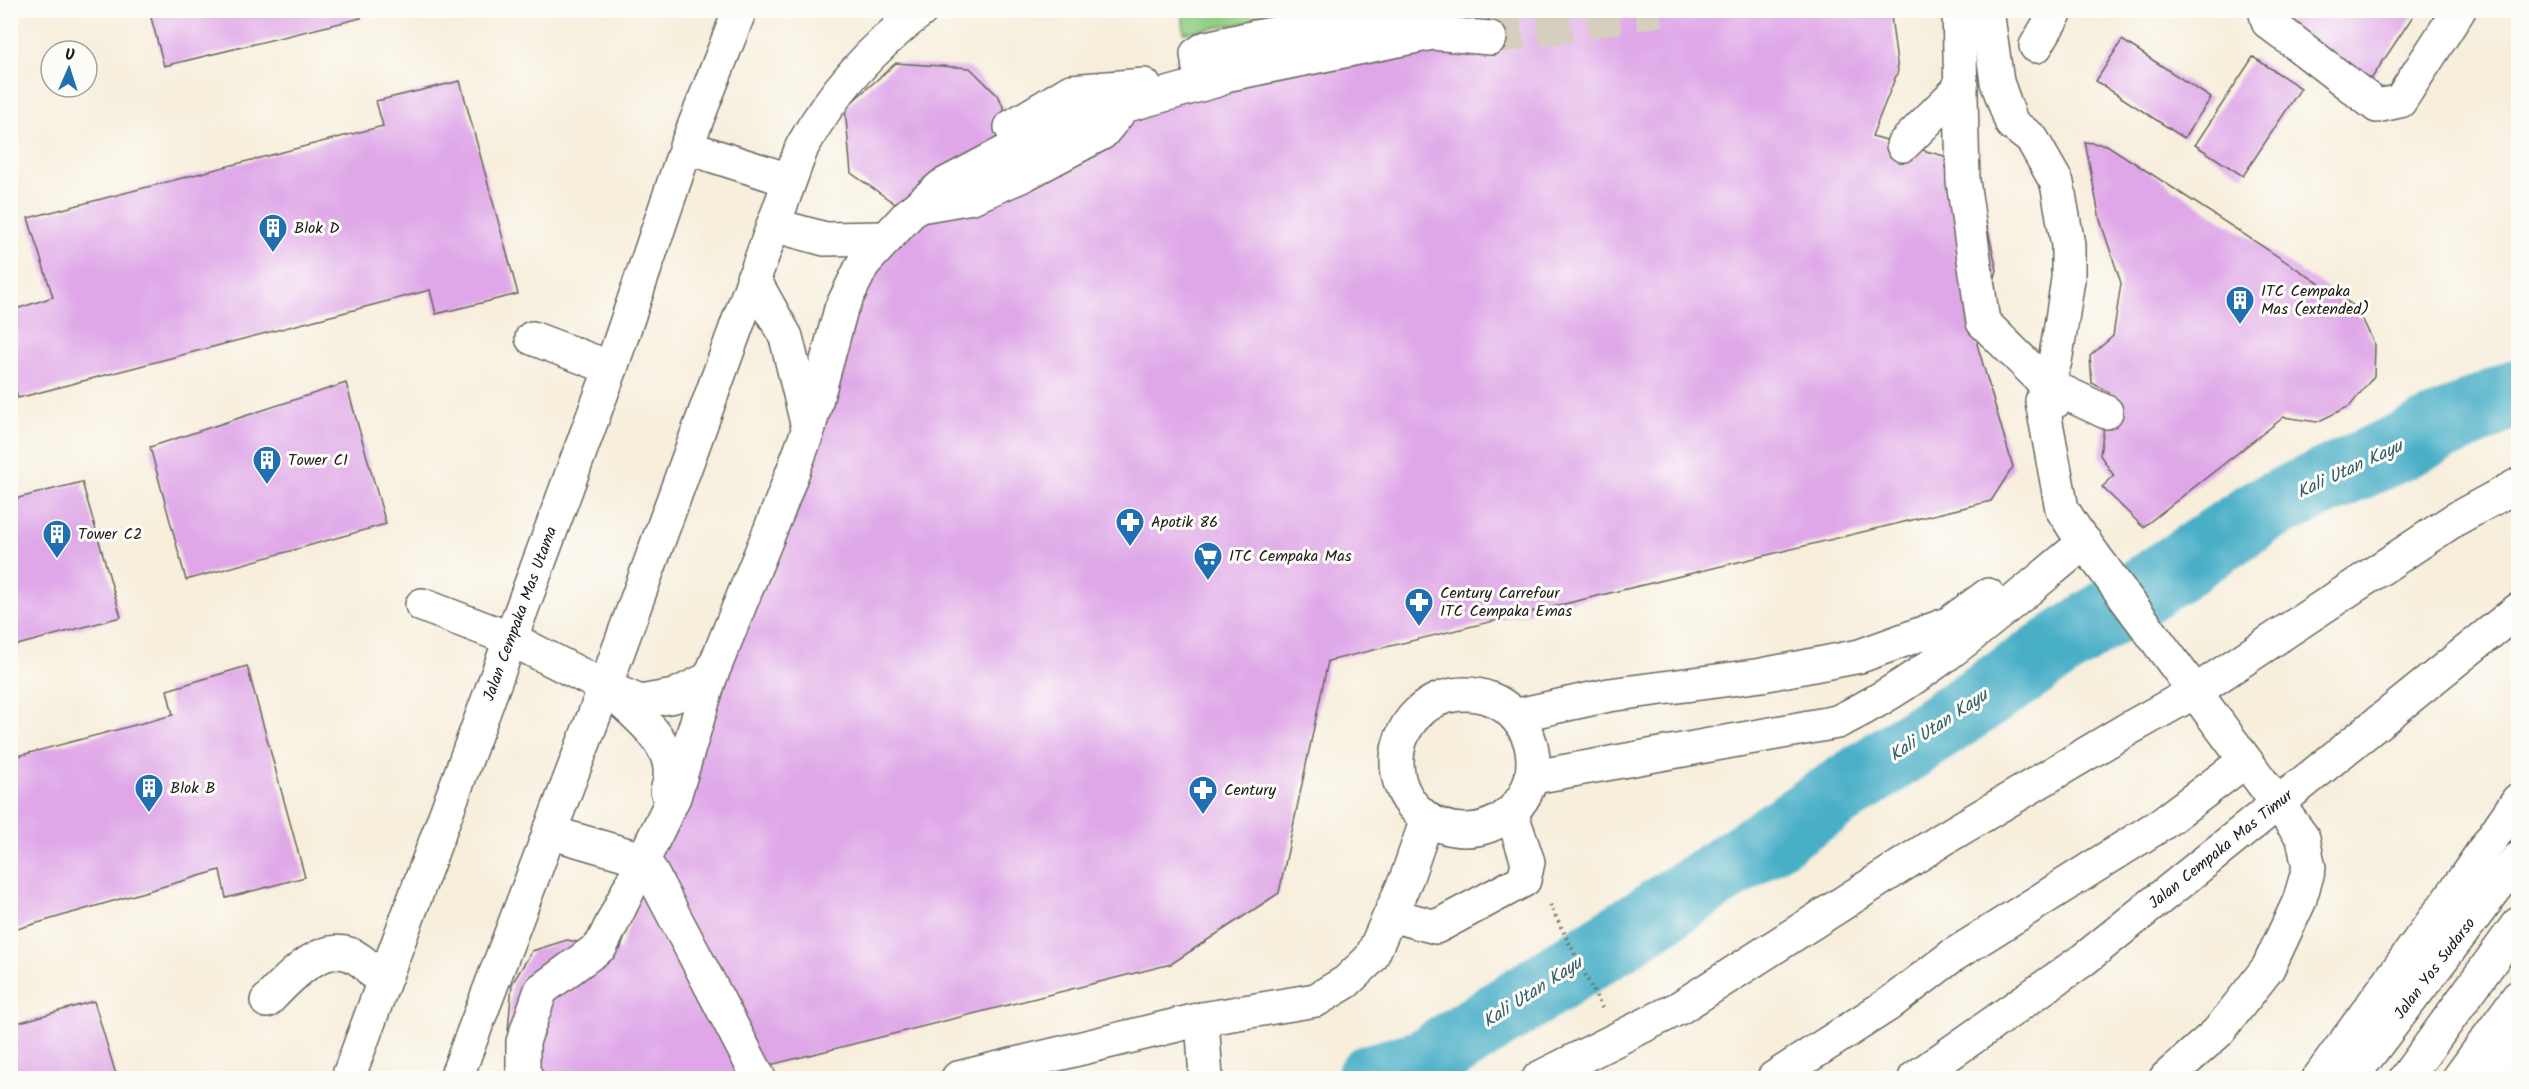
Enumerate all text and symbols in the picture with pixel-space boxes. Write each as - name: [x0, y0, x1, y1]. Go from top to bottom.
- north arrow: [39, 39, 99, 99]
- text: U: [64, 43, 76, 68]
- building icon: Blok D: [257, 212, 289, 254]
- place label: Blok D: [294, 216, 340, 241]
- place label: ITC Cempaka Mas (extended): [2261, 279, 2369, 322]
- building icon: ITC Cempaka Mas (extended): [2224, 284, 2256, 326]
- water label: Kali Utan Kayu: [2292, 432, 2410, 507]
- building icon: Tower C1: [251, 444, 283, 486]
- place label: Tower C1: [288, 448, 348, 473]
- pharmacy icon: Apotik 86: [1114, 506, 1146, 548]
- place label: Apotik 86: [1151, 510, 1218, 535]
- building icon: Tower C2: [41, 518, 73, 560]
- place label: Tower C2: [78, 522, 142, 547]
- street label: Jalan Cempaka Mas Utama: [476, 523, 564, 705]
- supermarket icon: ITC Cempaka Mas: [1192, 540, 1224, 582]
- place label: ITC Cempaka Mas: [1229, 544, 1352, 569]
- place label: Century Carrefour ITC Cempaka Emas: [1440, 581, 1572, 624]
- pharmacy icon: Century Carrefour ITC Cempaka Emas: [1403, 586, 1435, 628]
- water label: Kali Utan Kayu: [1884, 681, 1996, 770]
- building icon: Blok B: [133, 772, 165, 814]
- pharmacy icon: Century: [1187, 774, 1219, 816]
- place label: Blok B: [170, 776, 215, 801]
- place label: Century: [1224, 778, 1276, 803]
- street label: Jalan Cempaka Mas Timur: [2143, 782, 2300, 915]
- street label: Jalan Yos Sudarso: [2388, 912, 2482, 1024]
- water label: Kali Utan Kayu: [1477, 948, 1591, 1036]

